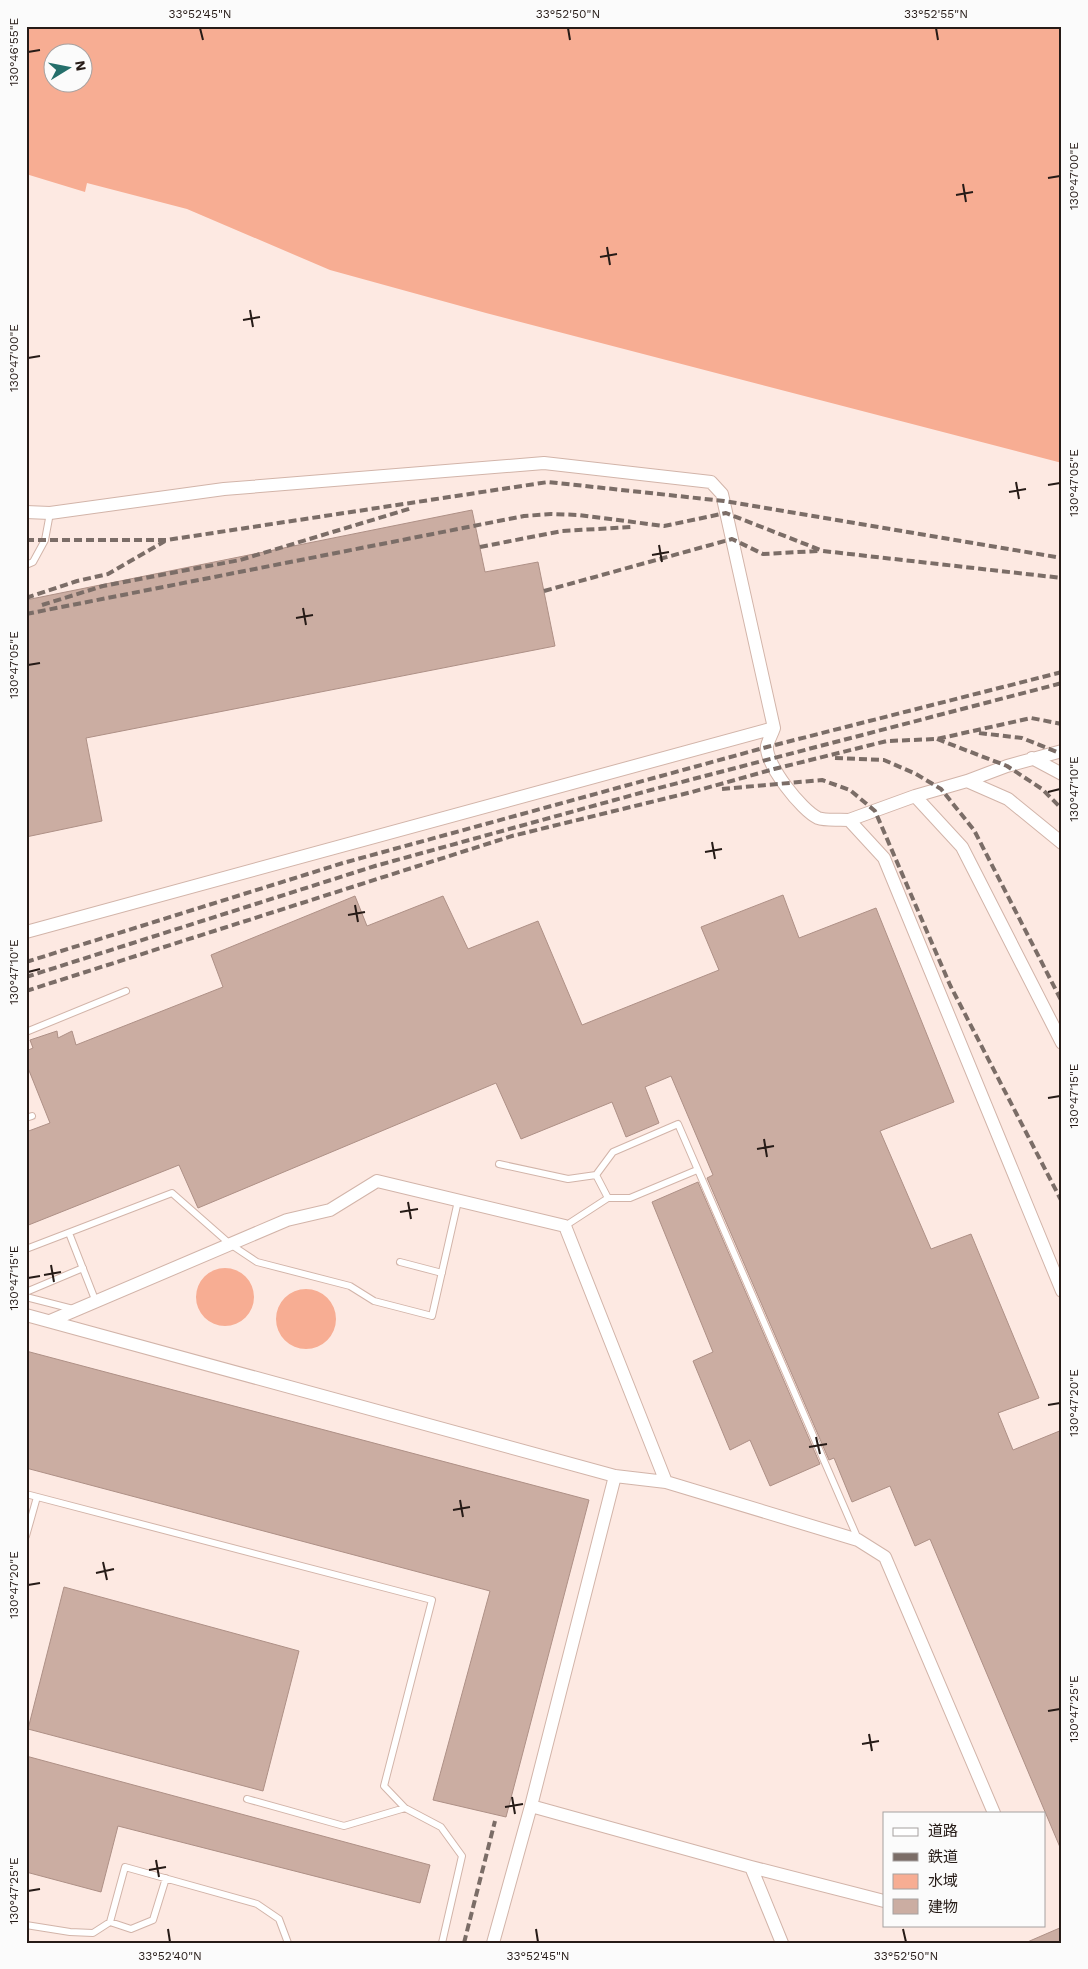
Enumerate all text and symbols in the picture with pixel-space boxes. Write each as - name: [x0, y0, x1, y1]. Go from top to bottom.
- text: 33°52'45"N: [168, 7, 232, 21]
- text: 33°52'50"N: [536, 7, 600, 21]
- text: 33°52'55"N: [904, 7, 968, 21]
- text: 130°46'55"E: [7, 18, 21, 86]
- north arrow: [42, 42, 92, 92]
- text: N: [72, 59, 90, 72]
- text: 130°47'00"E: [1067, 142, 1081, 210]
- text: 130°47'00"E: [7, 324, 21, 392]
- text: 130°47'05"E: [1067, 449, 1081, 517]
- text: 130°47'05"E: [7, 631, 21, 699]
- text: 130°47'10"E: [1067, 756, 1081, 822]
- text: 130°47'10"E: [7, 939, 21, 1005]
- text: 130°47'15"E: [1067, 1063, 1081, 1128]
- text: 130°47'15"E: [7, 1245, 21, 1310]
- text: 130°47'20"E: [1067, 1369, 1081, 1437]
- text: 130°47'20"E: [7, 1551, 21, 1619]
- text: 130°47'25"E: [1067, 1675, 1081, 1743]
- legend: [883, 1812, 1046, 1926]
- text: 道路: [928, 1822, 958, 1840]
- text: 鉄道: [928, 1848, 958, 1866]
- text: 130°47'25"E: [7, 1857, 21, 1925]
- text: 水域: [928, 1872, 958, 1890]
- text: 建物: [928, 1898, 958, 1916]
- text: 33°52'40"N: [138, 1949, 202, 1963]
- text: 33°52'45"N: [506, 1949, 570, 1963]
- text: 33°52'50"N: [874, 1949, 938, 1963]

